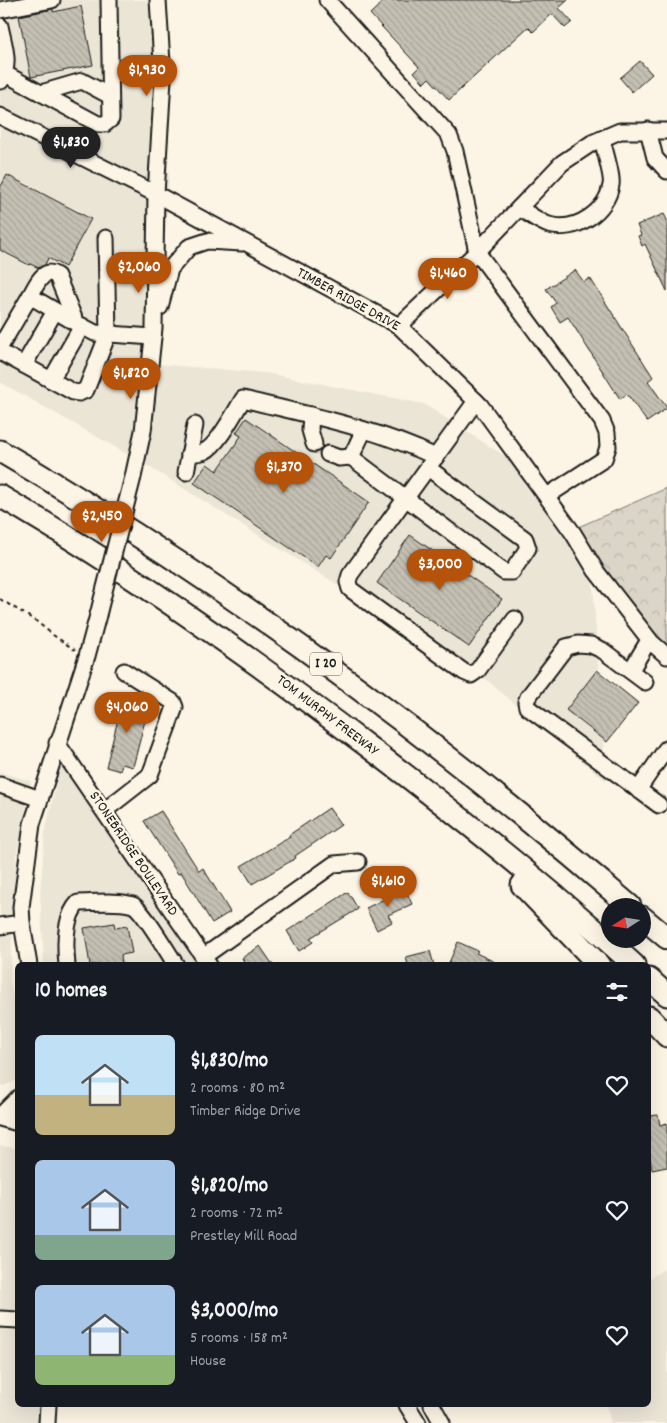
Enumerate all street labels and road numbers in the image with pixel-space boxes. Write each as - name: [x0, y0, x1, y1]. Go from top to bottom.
- street label: TIMBER RIDGE DRIVE: [292, 262, 404, 338]
- road number: I 20: [310, 652, 342, 676]
- street label: TOM MURPHY FREEWAY: [271, 670, 383, 762]
- street label: STONEBRIDGE BOULEVARD: [83, 787, 183, 921]

